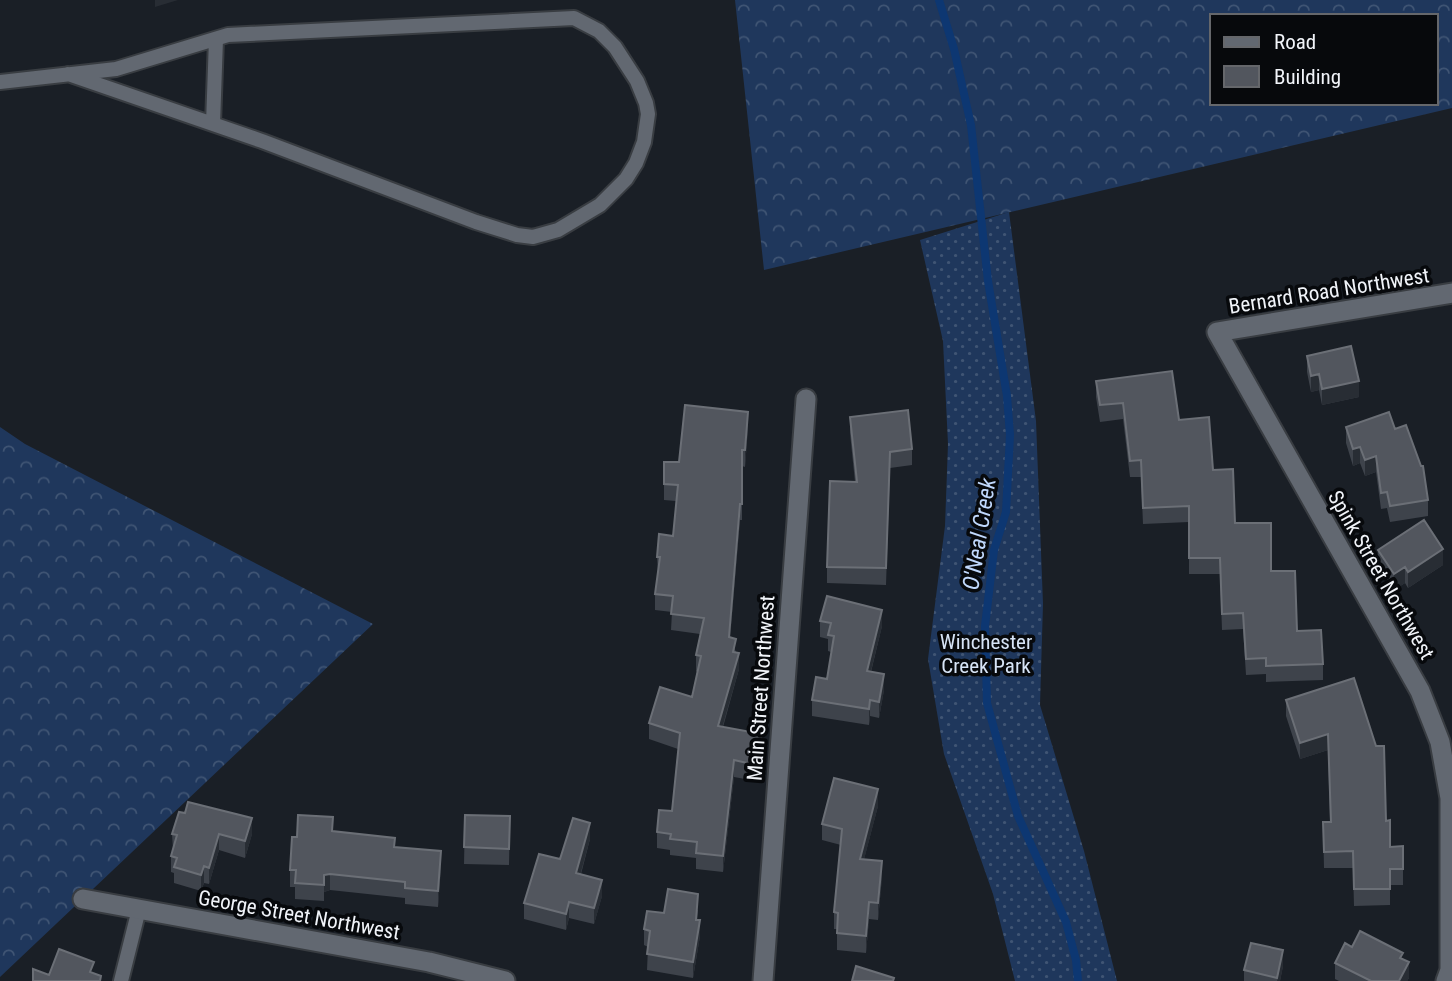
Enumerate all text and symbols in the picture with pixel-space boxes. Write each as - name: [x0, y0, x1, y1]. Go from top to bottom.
- legend: [1210, 14, 1438, 105]
- text: Road: [1274, 30, 1316, 54]
- text: Building: [1274, 65, 1341, 89]
- street label: Bernard Road Northwest: [1227, 263, 1431, 319]
- water label: O'Neal Creek: [957, 475, 1002, 592]
- street label: Spink Street Northwest: [1323, 486, 1439, 664]
- street label: Main Street Northwest: [743, 594, 779, 782]
- park label: Winchester Creek Park: [940, 630, 1032, 678]
- street label: George Street Northwest: [196, 885, 402, 945]

